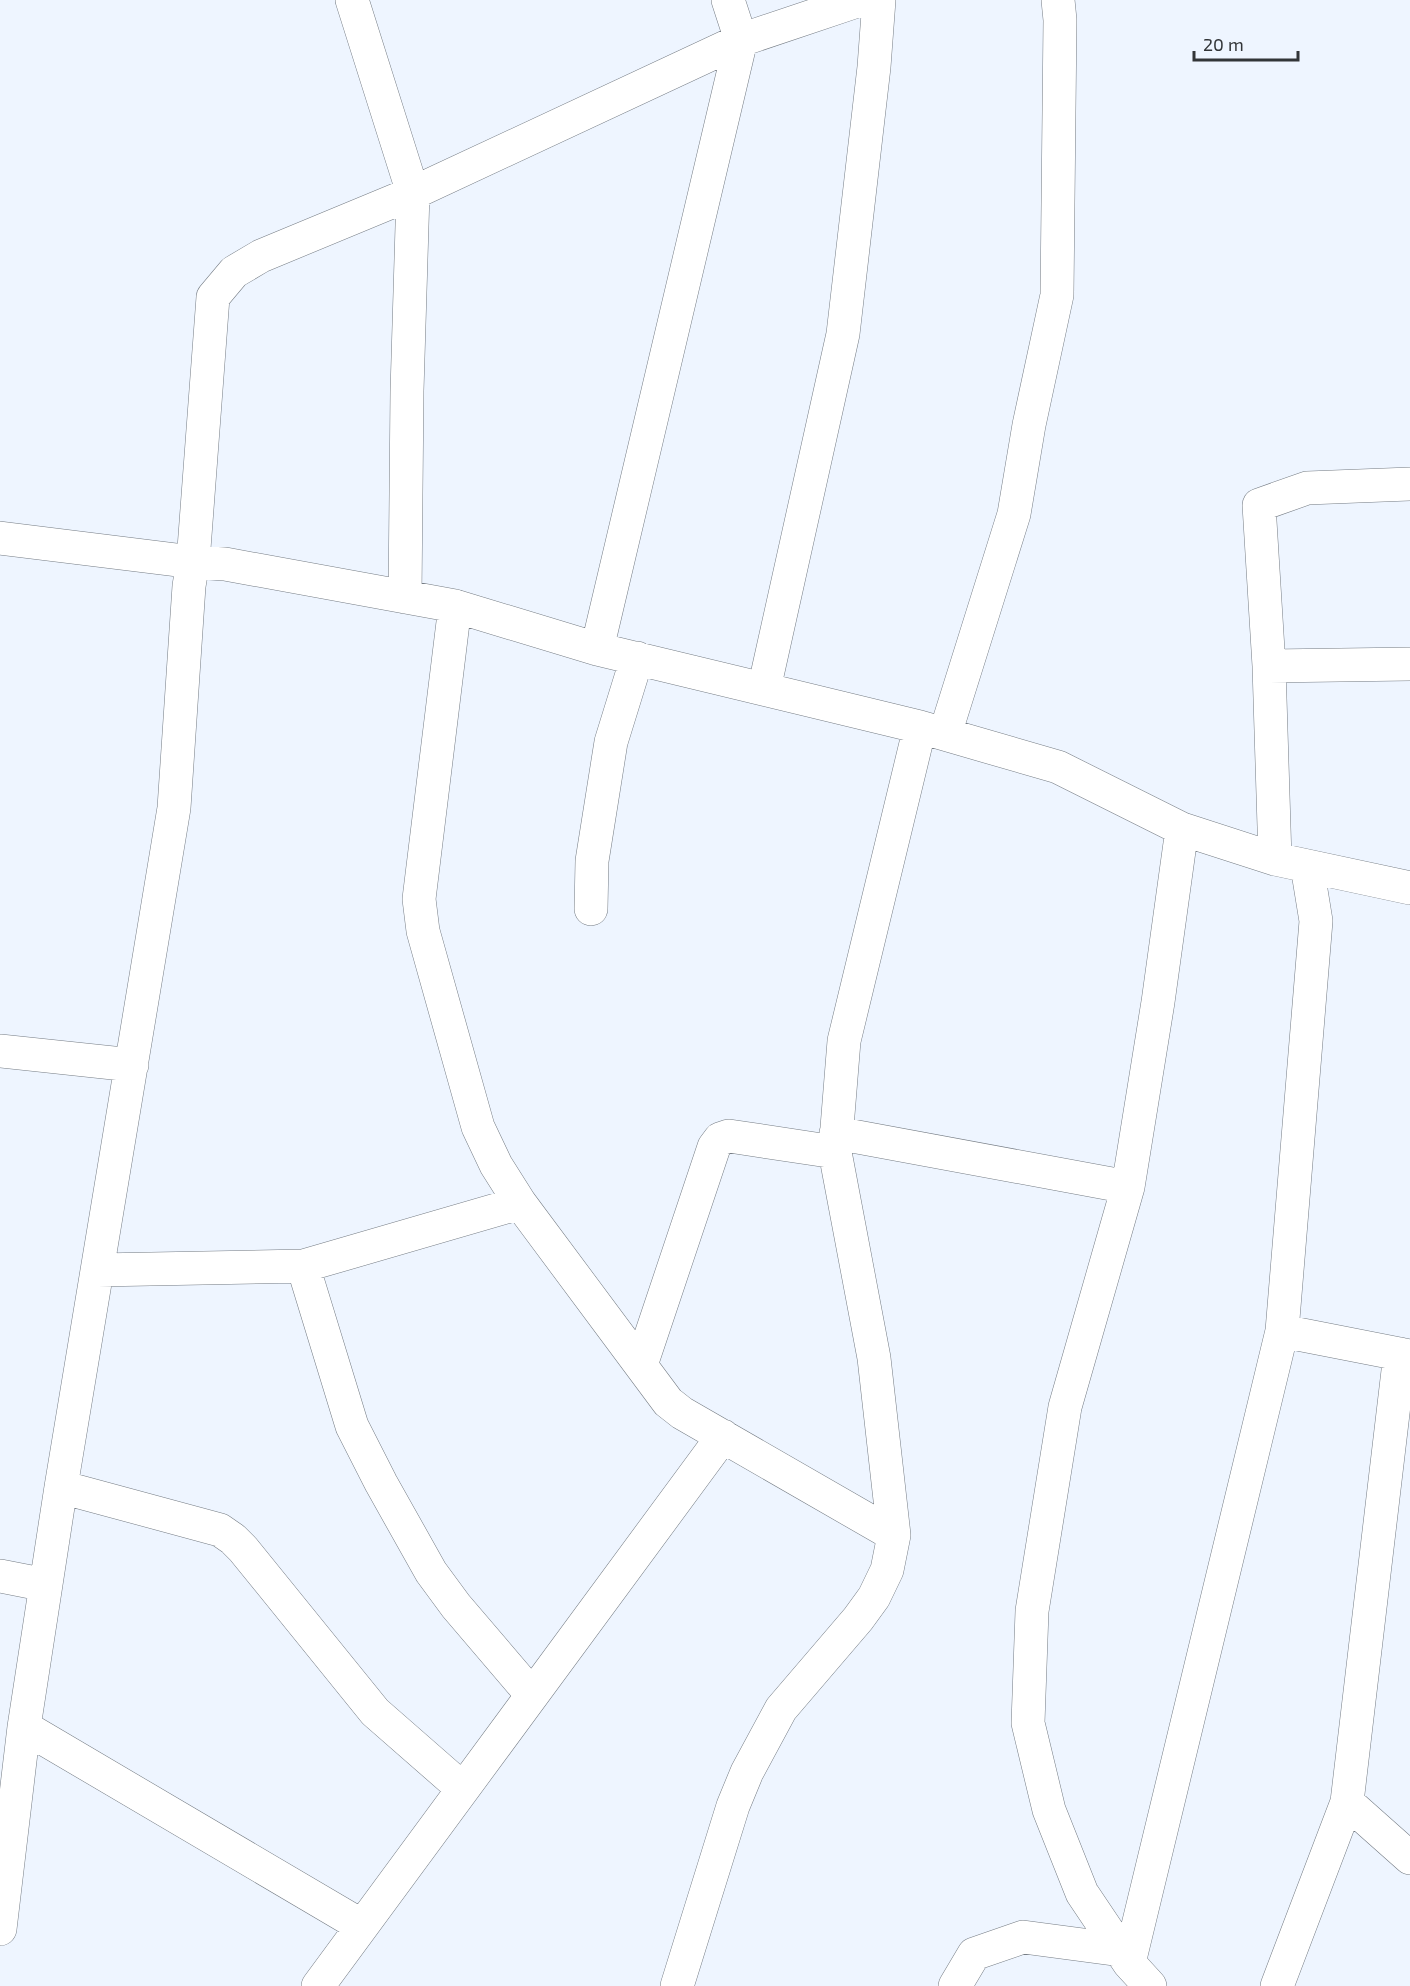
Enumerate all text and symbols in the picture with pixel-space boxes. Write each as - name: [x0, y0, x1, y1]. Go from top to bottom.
- scale bar: [1194, 24, 1298, 62]
- text: 20 m: [1203, 33, 1244, 55]

